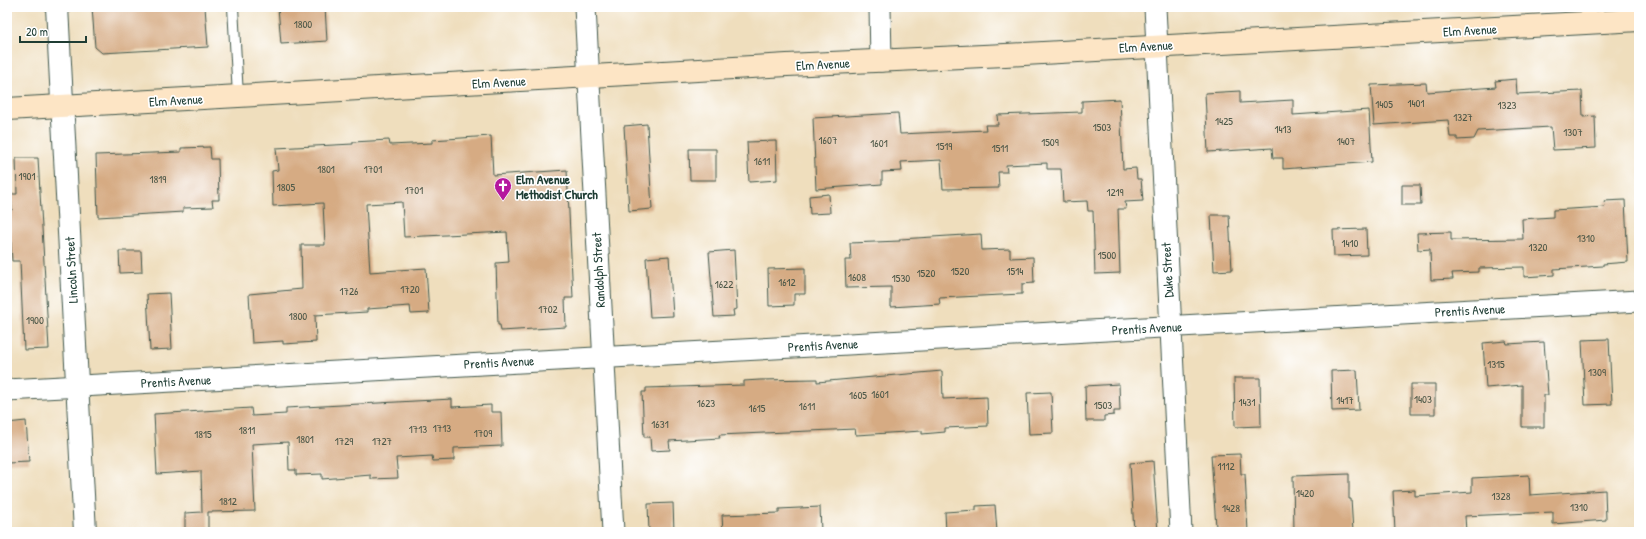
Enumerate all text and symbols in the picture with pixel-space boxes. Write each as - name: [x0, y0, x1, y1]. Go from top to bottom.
- house number: 1800: [294, 17, 312, 31]
- scale bar: [20, 18, 86, 44]
- street label: Elm Avenue: [1443, 20, 1497, 40]
- text: 20 m: [26, 23, 48, 40]
- street label: Elm Avenue: [1119, 36, 1173, 56]
- street label: Elm Avenue: [796, 54, 850, 74]
- street label: Elm Avenue: [472, 72, 526, 92]
- street label: Elm Avenue: [149, 90, 203, 110]
- house number: 1401: [1407, 96, 1425, 110]
- house number: 1405: [1375, 97, 1393, 111]
- house number: 1323: [1498, 98, 1517, 112]
- house number: 1327: [1453, 110, 1473, 124]
- house number: 1425: [1215, 114, 1233, 128]
- house number: 1503: [1093, 120, 1111, 134]
- house number: 1413: [1274, 122, 1292, 136]
- house number: 1307: [1563, 125, 1583, 139]
- house number: 1607: [819, 133, 837, 147]
- house number: 1407: [1337, 134, 1355, 148]
- house number: 1509: [1041, 135, 1059, 149]
- house number: 1601: [870, 136, 888, 150]
- house number: 1519: [936, 139, 952, 153]
- house number: 1511: [992, 141, 1008, 155]
- house number: 1611: [754, 154, 770, 168]
- house number: 1801: [317, 162, 335, 176]
- house number: 1701: [364, 162, 382, 176]
- house number: 1901: [19, 169, 35, 183]
- place label: Elm Avenue Methodist Church: [516, 170, 598, 203]
- house number: 1819: [150, 172, 166, 186]
- church icon: Elm Avenue Methodist Church: [493, 176, 513, 201]
- house number: 1805: [277, 180, 296, 194]
- house number: 1701: [405, 183, 423, 197]
- house number: 1219: [1106, 185, 1124, 199]
- house number: 1310: [1577, 231, 1595, 245]
- street label: Randolph Street: [587, 232, 609, 308]
- street label: Lincoln Street: [60, 236, 82, 304]
- house number: 1410: [1341, 236, 1359, 250]
- house number: 1320: [1529, 240, 1548, 254]
- street label: Duke Street: [1157, 241, 1177, 298]
- house number: 1500: [1098, 248, 1116, 262]
- house number: 1520: [951, 264, 969, 278]
- house number: 1514: [1007, 264, 1023, 278]
- house number: 1520: [917, 266, 935, 280]
- house number: 1608: [848, 270, 866, 284]
- house number: 1530: [892, 271, 910, 285]
- house number: 1612: [778, 275, 796, 289]
- house number: 1622: [715, 277, 733, 291]
- house number: 1720: [400, 282, 420, 296]
- house number: 1726: [340, 284, 359, 298]
- street label: Prentis Avenue: [1434, 299, 1506, 321]
- house number: 1702: [538, 302, 558, 316]
- house number: 1800: [289, 309, 307, 323]
- house number: 1900: [26, 313, 44, 327]
- street label: Prentis Avenue: [1111, 317, 1183, 339]
- street label: Prentis Avenue: [787, 334, 859, 356]
- street label: Prentis Avenue: [463, 351, 535, 373]
- house number: 1315: [1487, 357, 1505, 371]
- house number: 1309: [1588, 365, 1606, 379]
- street label: Prentis Avenue: [140, 370, 212, 392]
- house number: 1601: [871, 387, 889, 401]
- house number: 1605: [849, 388, 867, 402]
- house number: 1403: [1414, 392, 1432, 406]
- house number: 1417: [1336, 393, 1354, 407]
- house number: 1431: [1238, 395, 1256, 409]
- house number: 1623: [697, 396, 715, 410]
- house number: 1503: [1094, 398, 1112, 412]
- house number: 1611: [799, 399, 815, 413]
- house number: 1615: [748, 401, 766, 415]
- house number: 1631: [651, 417, 669, 431]
- house number: 1713: [433, 421, 451, 435]
- house number: 1713: [409, 422, 427, 436]
- house number: 1811: [239, 423, 255, 437]
- house number: 1709: [474, 426, 492, 440]
- house number: 1815: [194, 427, 212, 441]
- house number: 1801: [296, 432, 314, 446]
- house number: 1729: [335, 434, 353, 448]
- house number: 1727: [372, 434, 392, 448]
- house number: 1112: [1217, 459, 1235, 473]
- house number: 1420: [1296, 486, 1314, 500]
- house number: 1328: [1492, 489, 1511, 503]
- house number: 1812: [219, 494, 237, 508]
- house number: 1310: [1570, 500, 1588, 514]
- house number: 1428: [1222, 501, 1240, 515]

